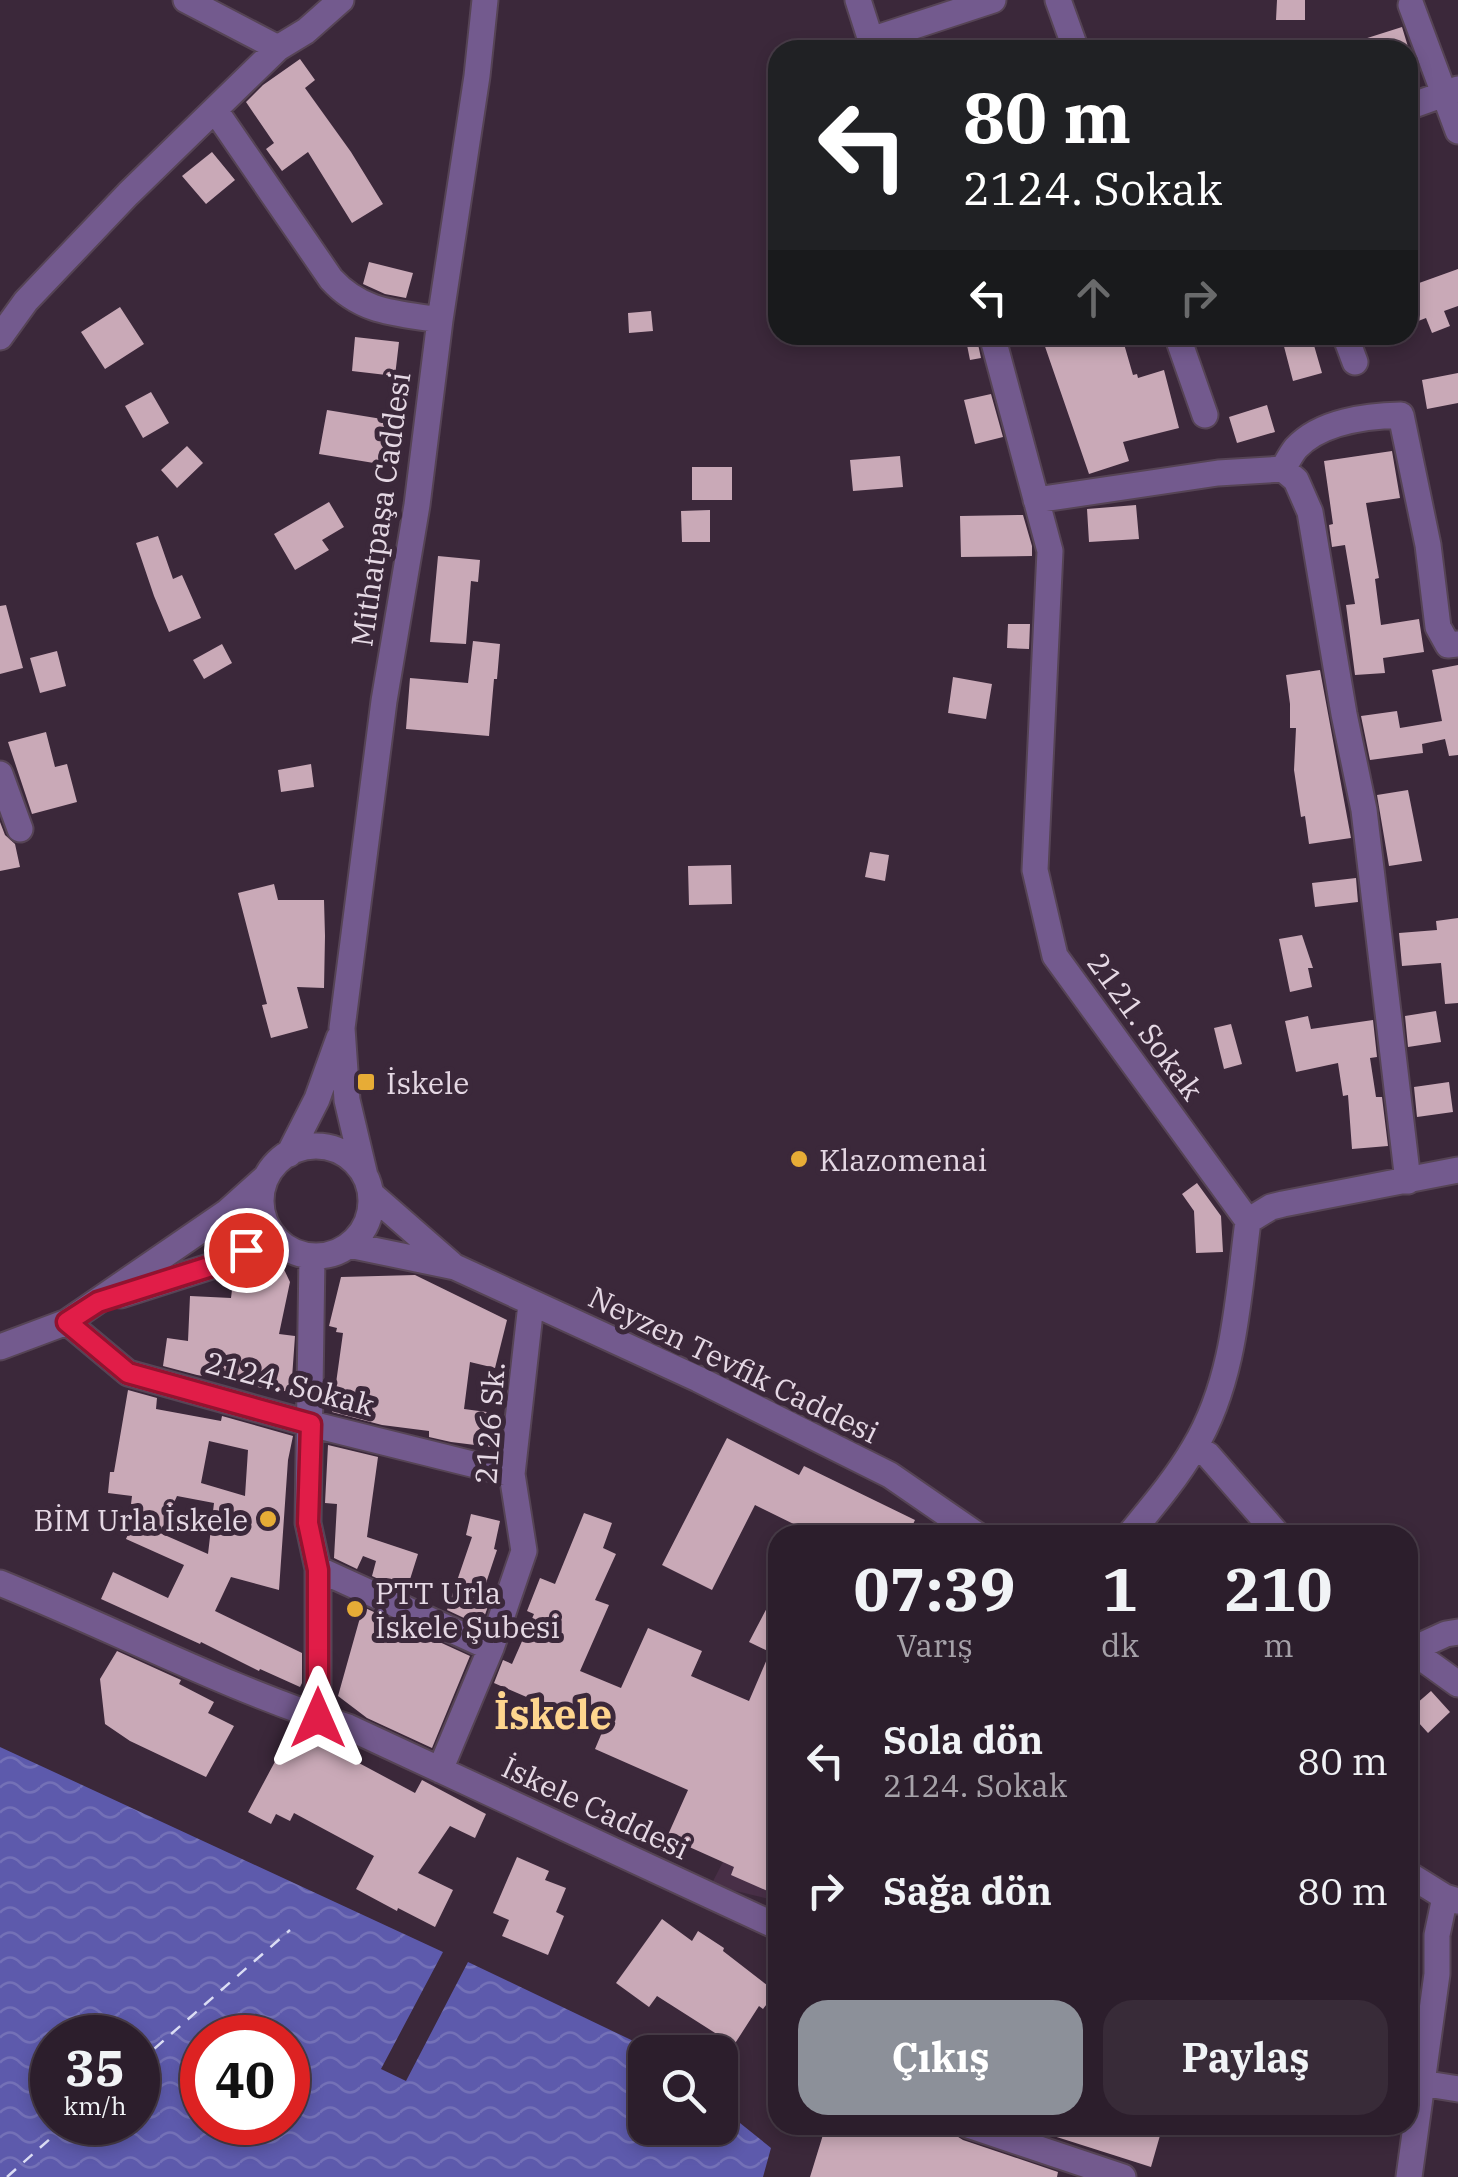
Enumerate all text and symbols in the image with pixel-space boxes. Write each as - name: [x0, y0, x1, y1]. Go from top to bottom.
- text: 80 m: [963, 71, 1131, 162]
- icon: left: [798, 80, 928, 210]
- text: 2124. Sokak: [963, 159, 1222, 217]
- icon: left: [961, 270, 1016, 325]
- icon: ahead: [1066, 270, 1121, 325]
- icon: right: [1171, 270, 1226, 325]
- street label: Mithatpaşa Caddesi: [341, 369, 419, 649]
- street label: 2121. Sokak: [1079, 945, 1213, 1108]
- place label: İskele: [386, 1063, 469, 1102]
- marker: İskele: [355, 1071, 377, 1093]
- place label: Klazomenai: [819, 1140, 987, 1179]
- marker: Klazomenai: [788, 1148, 810, 1170]
- pin: [204, 1208, 289, 1293]
- icon: arrive: [219, 1223, 274, 1278]
- street label: Neyzen Tevfik Caddesi: [582, 1277, 886, 1451]
- street label: 2124. Sokak: [201, 1342, 379, 1424]
- street label: 2126 Sk.: [465, 1360, 513, 1486]
- place label: BİM Urla İskele: [33, 1500, 248, 1539]
- marker: BİM Urla İskele: [257, 1508, 279, 1530]
- text: 07:39: [853, 1549, 1016, 1628]
- text: 1: [1102, 1549, 1138, 1628]
- text: 210: [1225, 1549, 1333, 1628]
- place label: PTT Urla İskele Şubesi: [375, 1573, 560, 1646]
- marker: PTT Urla İskele Şubesi: [344, 1598, 366, 1620]
- text: Varış: [896, 1624, 973, 1666]
- text: dk: [1101, 1624, 1139, 1666]
- text: m: [1263, 1624, 1294, 1666]
- position arrow: [266, 1666, 370, 1770]
- district label: İskele: [494, 1688, 612, 1740]
- text: Sola dön: [883, 1715, 1043, 1764]
- icon: left: [798, 1733, 853, 1788]
- text: 80 m: [1297, 1736, 1388, 1785]
- street label: İskele Caddesi: [496, 1747, 696, 1867]
- text: 2124. Sokak: [883, 1764, 1068, 1806]
- icon: right: [798, 1863, 853, 1918]
- text: Sağa dön: [883, 1866, 1052, 1915]
- text: 80 m: [1297, 1866, 1388, 1915]
- button: Çıkış: [798, 2000, 1083, 2115]
- button: Paylaş: [1103, 2000, 1388, 2115]
- speed limit sign: 40: [180, 2015, 310, 2145]
- text: 35: [65, 2035, 125, 2100]
- map controls: [628, 2035, 738, 2145]
- button: search: [628, 2035, 738, 2145]
- text: km/h: [63, 2089, 127, 2122]

